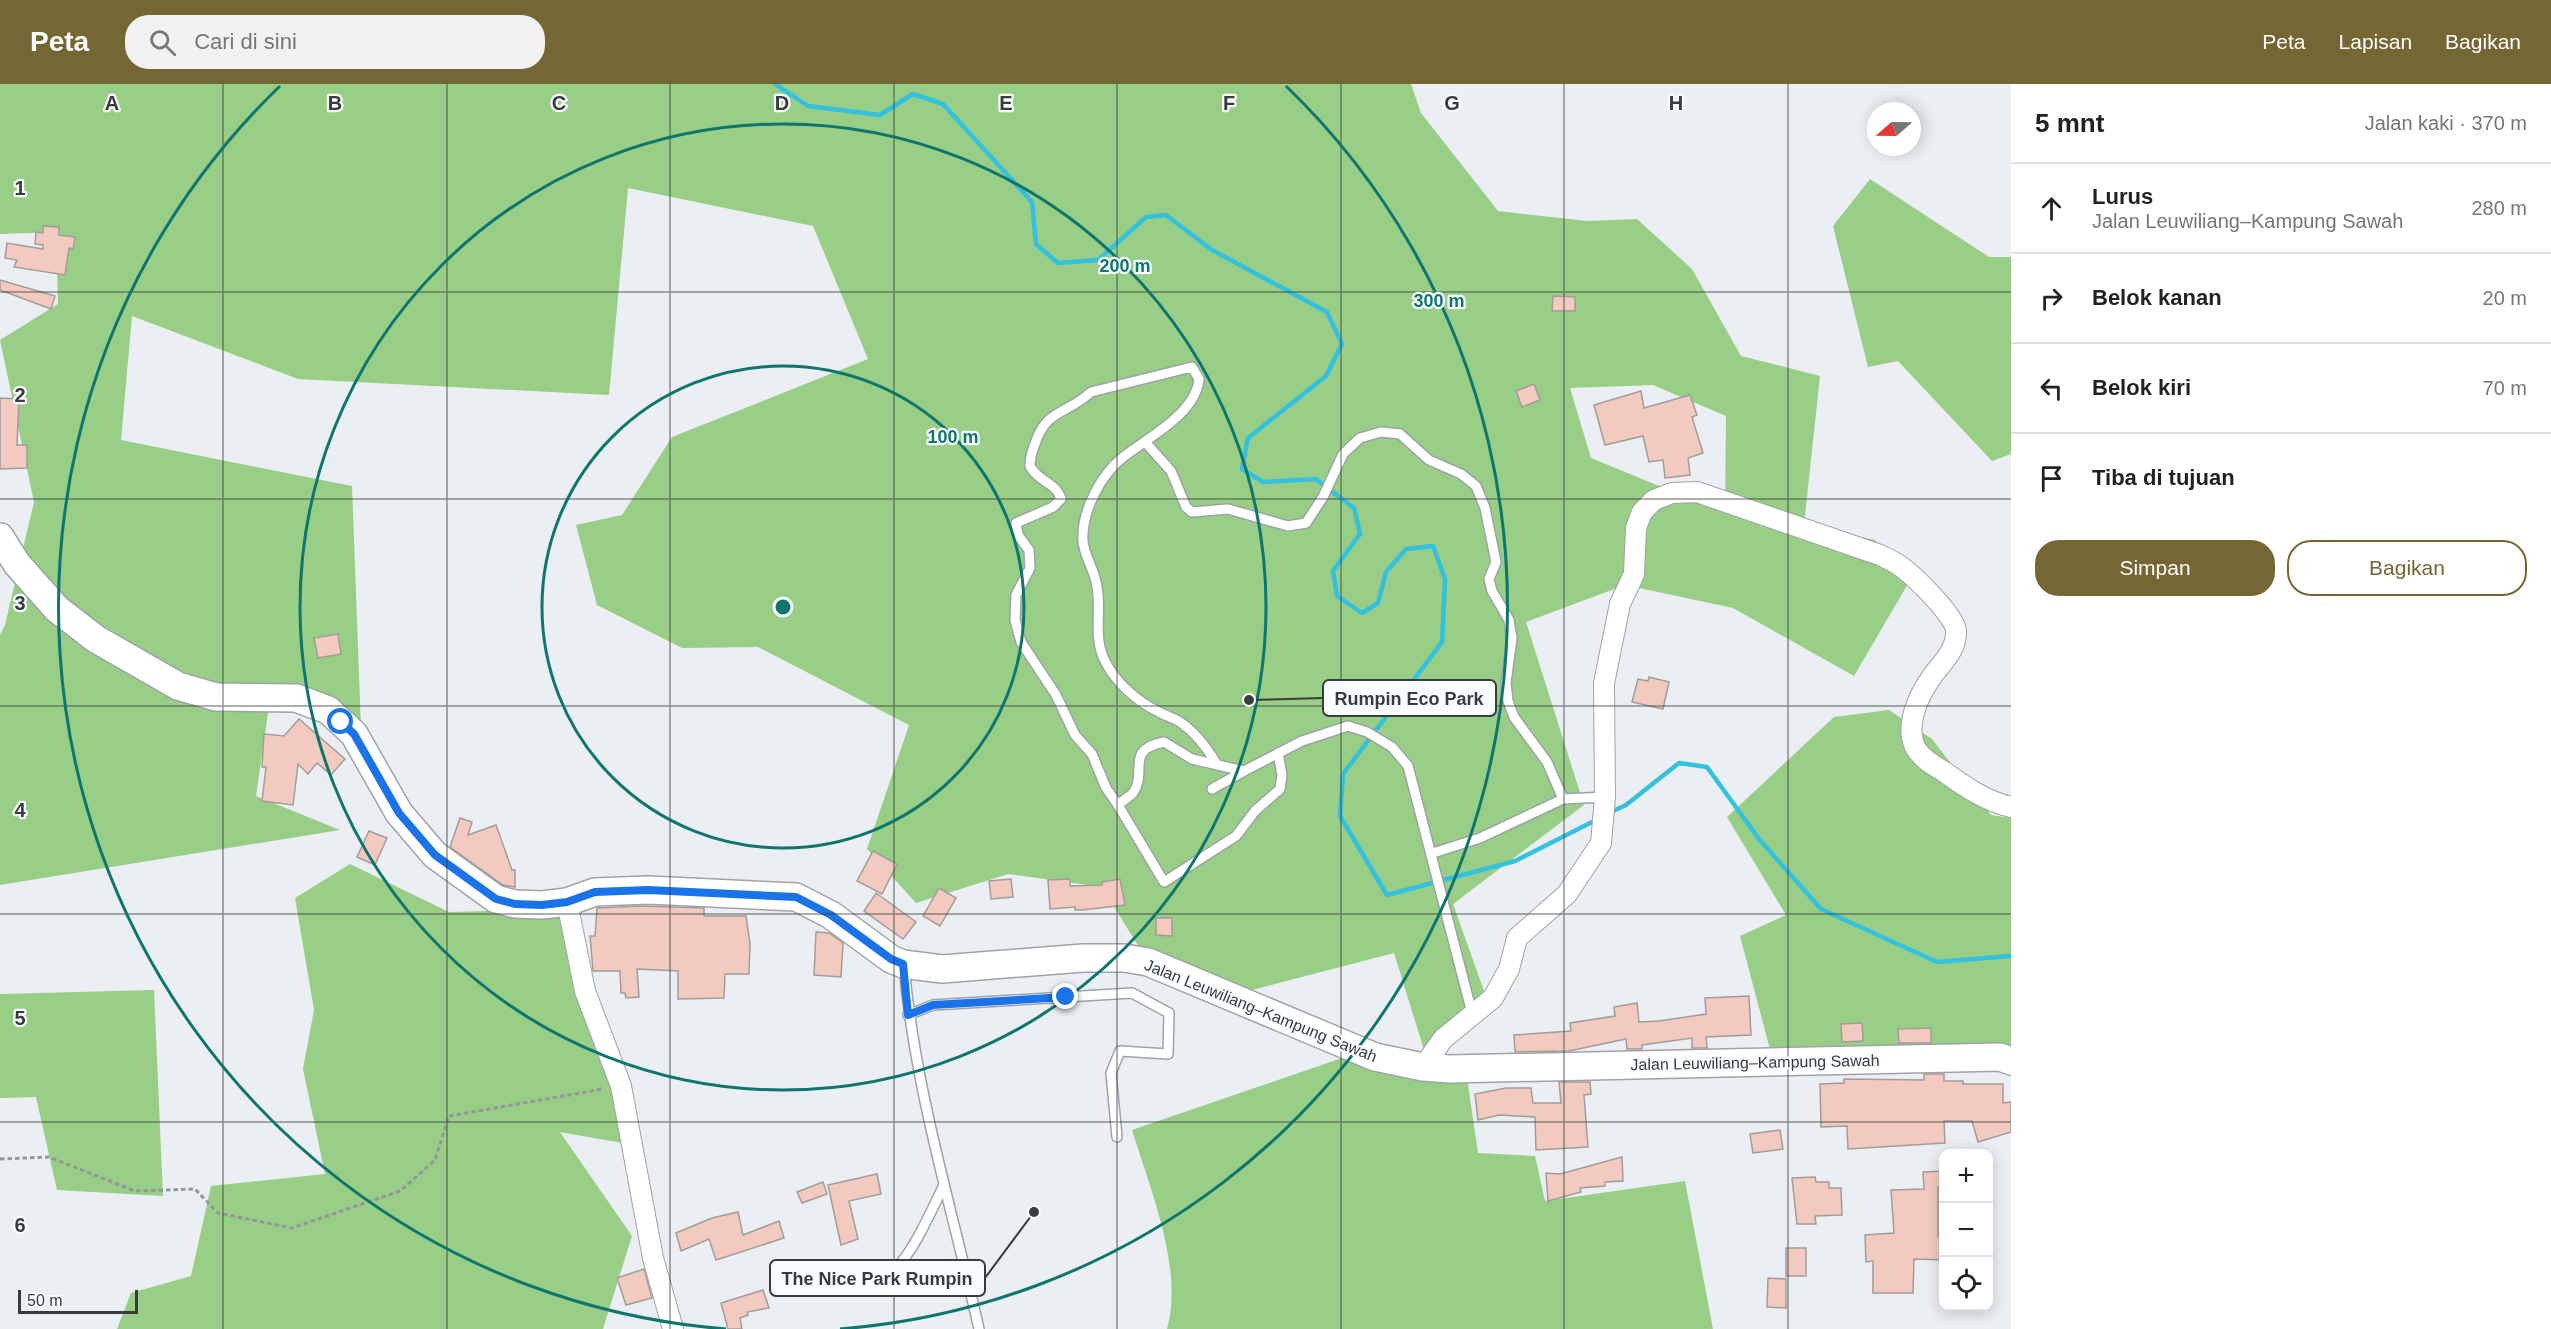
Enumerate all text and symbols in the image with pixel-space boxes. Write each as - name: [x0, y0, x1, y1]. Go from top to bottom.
- search box: [125, 15, 545, 69]
- text: Peta: [30, 26, 89, 57]
- icon: search: [146, 26, 179, 59]
- text: Cari di sini: [194, 29, 297, 54]
- text: Peta: [2262, 30, 2306, 53]
- text: Lapisan: [2339, 30, 2412, 53]
- text: Bagikan: [2445, 30, 2521, 53]
- text: A: [105, 92, 119, 114]
- text: B: [328, 92, 342, 114]
- text: C: [552, 92, 566, 114]
- text: D: [775, 92, 789, 114]
- text: E: [999, 92, 1013, 114]
- text: F: [1223, 92, 1235, 114]
- text: G: [1444, 92, 1460, 114]
- text: H: [1669, 92, 1683, 114]
- north arrow: [1867, 102, 1921, 156]
- text: 5 mnt: [2035, 108, 2104, 138]
- text: Jalan kaki · 370 m: [2365, 112, 2527, 134]
- text: 1: [14, 177, 26, 199]
- text: Lurus: [2092, 184, 2153, 209]
- icon: ahead: [2035, 192, 2068, 225]
- text: 280 m: [2471, 197, 2527, 219]
- text: Jalan Leuwiliang–Kampung Sawah: [2092, 210, 2403, 232]
- text: 200 m: [1099, 256, 1151, 276]
- icon: right: [2035, 282, 2068, 315]
- text: Belok kanan: [2092, 285, 2222, 310]
- text: 20 m: [2483, 287, 2527, 309]
- text: 300 m: [1413, 291, 1465, 311]
- icon: left: [2035, 372, 2068, 405]
- text: Belok kiri: [2092, 375, 2191, 400]
- text: 70 m: [2483, 377, 2527, 399]
- text: 2: [14, 384, 26, 406]
- text: 100 m: [927, 427, 979, 447]
- icon: arrive: [2035, 462, 2068, 495]
- text: Tiba di tujuan: [2092, 465, 2235, 490]
- button: Simpan: [2035, 540, 2275, 596]
- button: Bagikan: [2287, 540, 2527, 596]
- text: 3: [14, 592, 26, 614]
- centre of rings: [773, 597, 793, 617]
- callout: Rumpin Eco Park: [1323, 680, 1496, 716]
- text: Rumpin Eco Park: [1334, 689, 1485, 709]
- route start: [327, 708, 353, 734]
- text: 4: [14, 799, 26, 821]
- street label: Jalan Leuwiliang–Kampung Sawah: [1142, 956, 1379, 1065]
- route end: [1052, 983, 1078, 1009]
- text: 5: [14, 1007, 26, 1029]
- street label: Jalan Leuwiliang–Kampung Sawah: [1630, 1052, 1880, 1073]
- map controls: [1939, 1149, 1993, 1311]
- button: +: [1939, 1149, 1993, 1203]
- button: −: [1939, 1203, 1993, 1257]
- text: 6: [14, 1214, 26, 1236]
- button: locate: [1939, 1257, 1993, 1311]
- callout: The Nice Park Rumpin: [770, 1260, 985, 1296]
- text: The Nice Park Rumpin: [781, 1269, 973, 1289]
- scale bar: [18, 1287, 138, 1314]
- text: 50 m: [27, 1292, 63, 1309]

